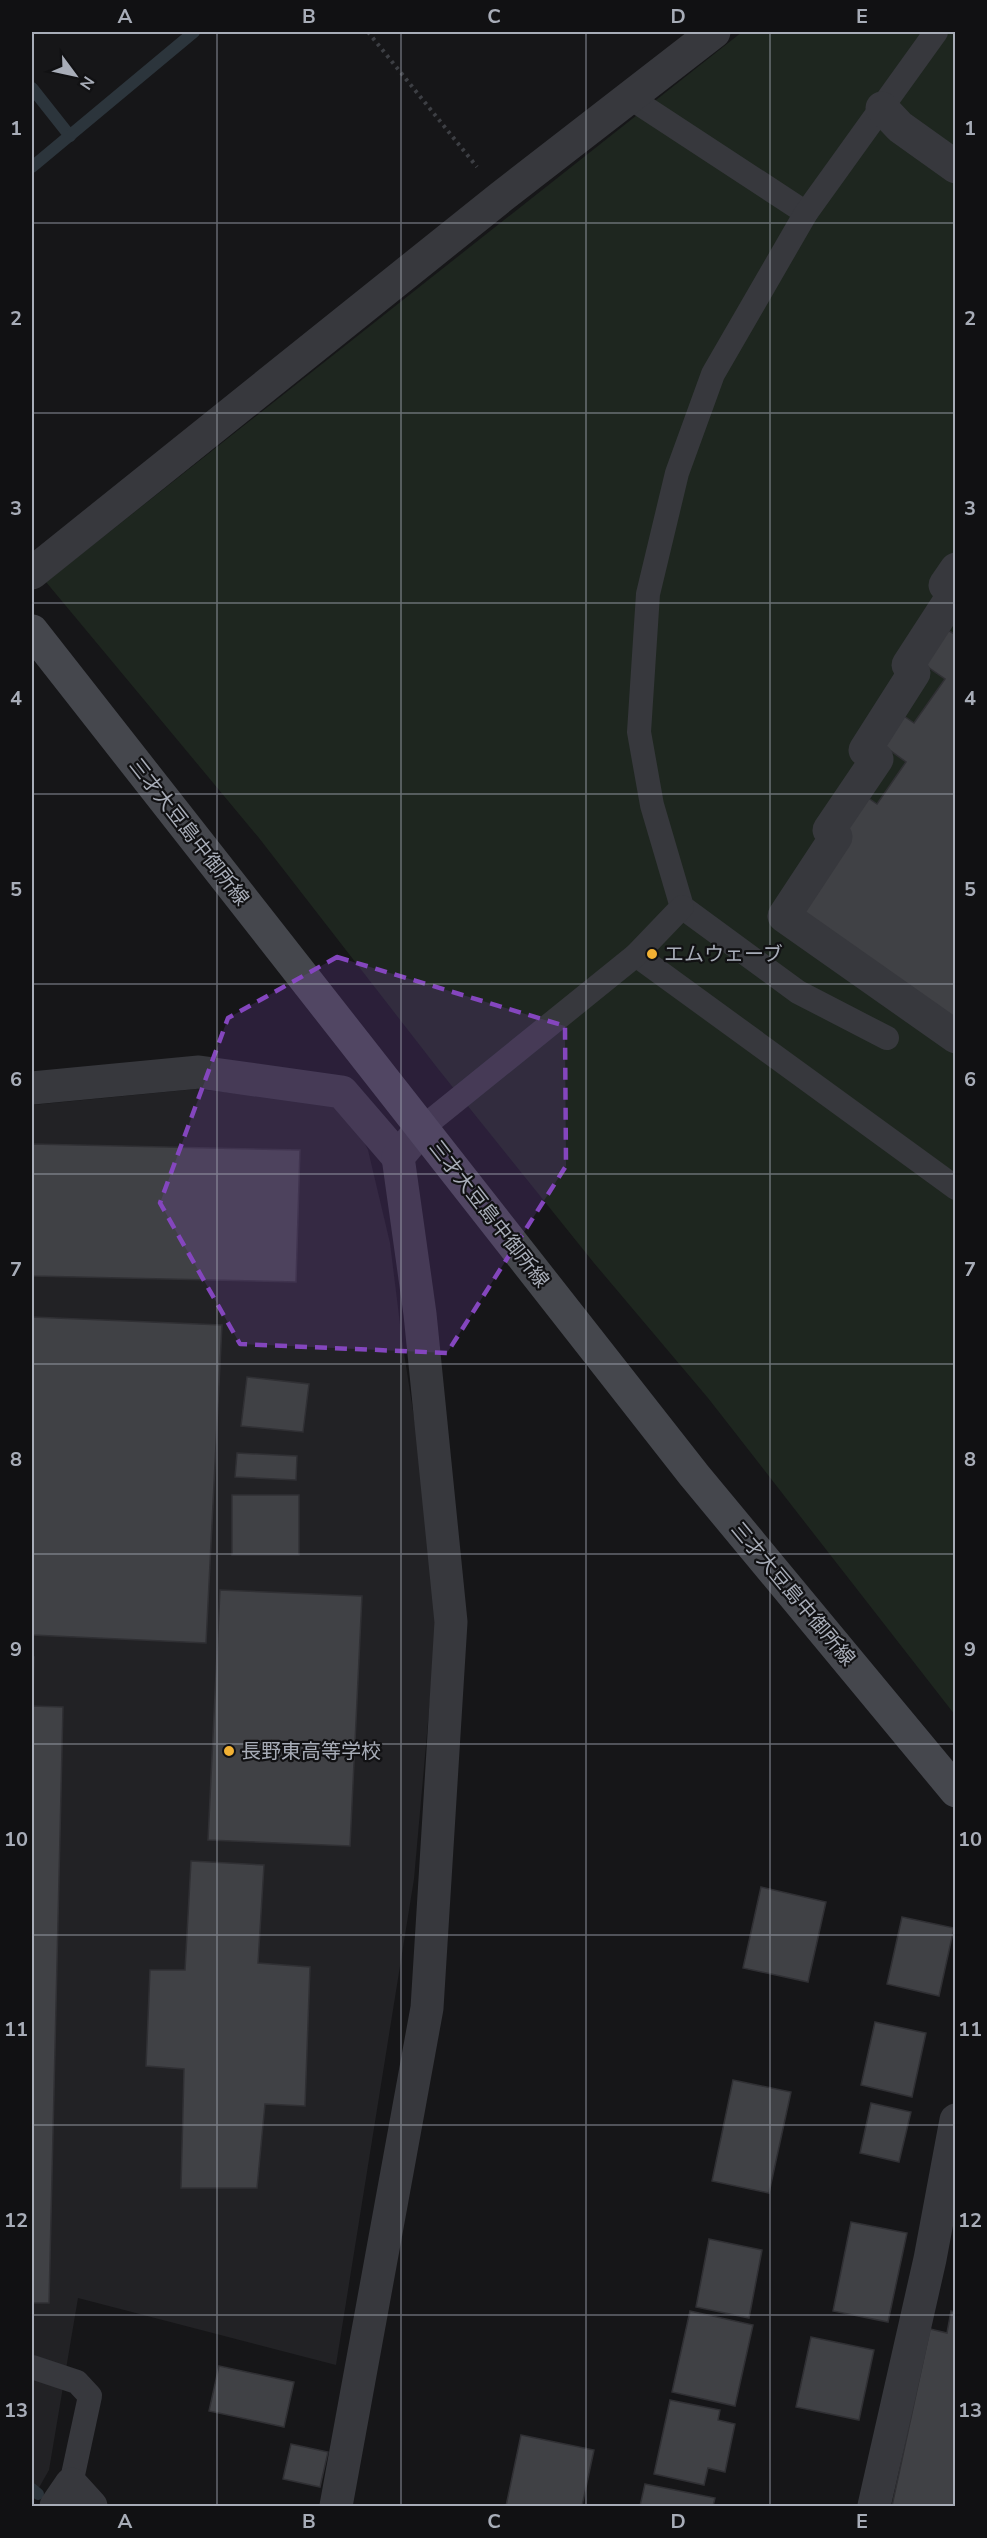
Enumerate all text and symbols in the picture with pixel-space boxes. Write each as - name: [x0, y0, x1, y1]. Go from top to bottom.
- text: A: [118, 3, 133, 30]
- text: B: [302, 3, 316, 30]
- text: C: [487, 3, 501, 30]
- text: D: [670, 3, 686, 30]
- text: E: [856, 3, 868, 30]
- north arrow: [45, 45, 105, 105]
- text: N: [74, 72, 99, 94]
- text: 1: [10, 115, 22, 142]
- text: 1: [964, 115, 976, 142]
- text: 2: [10, 305, 22, 332]
- text: 2: [964, 305, 976, 332]
- text: 3: [10, 495, 22, 522]
- text: 3: [964, 495, 976, 522]
- text: 4: [10, 685, 22, 712]
- text: 4: [964, 685, 976, 712]
- street label: 三才大豆島中御所線: [123, 753, 255, 911]
- text: 5: [10, 876, 22, 903]
- text: 5: [964, 876, 976, 903]
- place label: エムウェーブ: [664, 941, 783, 968]
- marker: エムウェーブ: [645, 947, 659, 961]
- text: 6: [10, 1066, 22, 1093]
- text: 6: [964, 1066, 976, 1093]
- street label: 三才大豆島中御所線: [423, 1135, 555, 1293]
- text: 7: [10, 1256, 22, 1283]
- text: 7: [964, 1256, 976, 1283]
- text: 8: [10, 1446, 22, 1473]
- text: 8: [964, 1446, 976, 1473]
- street label: 三才大豆島中御所線: [725, 1516, 861, 1672]
- text: 9: [10, 1636, 22, 1663]
- text: 9: [964, 1636, 976, 1663]
- place label: 長野東高等学校: [241, 1738, 381, 1765]
- marker: 長野東高等学校: [222, 1744, 236, 1758]
- text: 10: [4, 1826, 28, 1853]
- text: 10: [958, 1826, 982, 1853]
- text: 11: [4, 2016, 28, 2043]
- text: 11: [958, 2016, 982, 2043]
- text: 12: [4, 2207, 28, 2234]
- text: 12: [958, 2207, 982, 2234]
- text: 13: [4, 2397, 28, 2424]
- text: 13: [958, 2397, 982, 2424]
- text: A: [118, 2508, 133, 2535]
- text: B: [302, 2508, 316, 2535]
- text: C: [487, 2508, 501, 2535]
- text: D: [670, 2508, 686, 2535]
- text: E: [856, 2508, 868, 2535]

